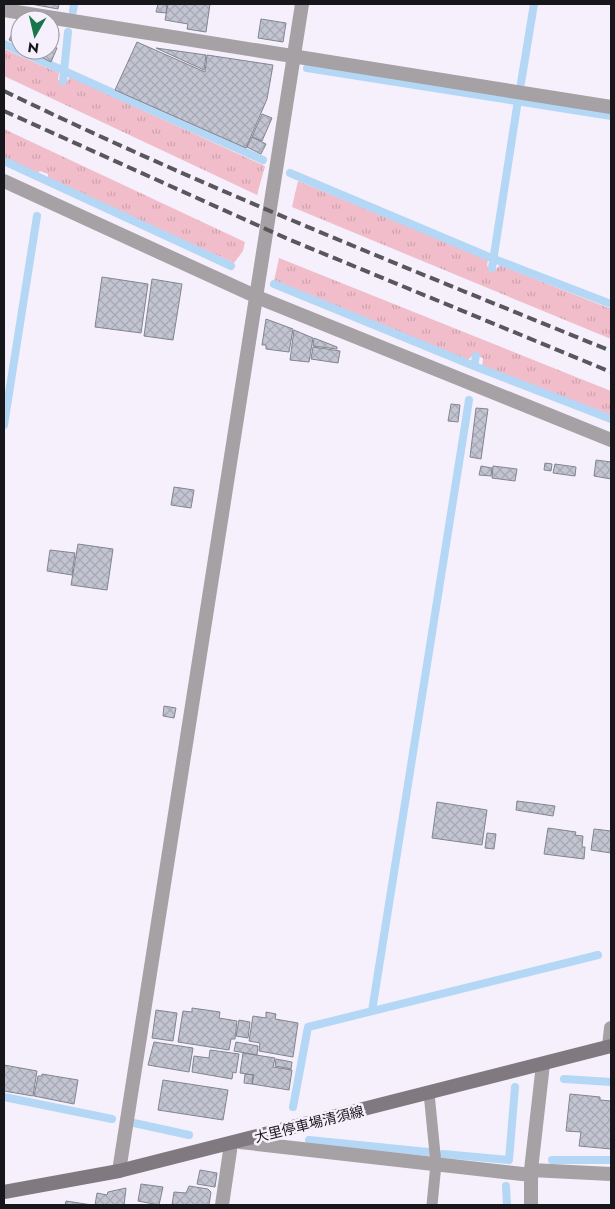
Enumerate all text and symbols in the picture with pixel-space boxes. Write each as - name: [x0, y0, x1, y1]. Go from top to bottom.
- north arrow: [10, 10, 60, 60]
- text: N: [26, 37, 40, 59]
- street label: 大里停車場清須線: [252, 1101, 366, 1147]

